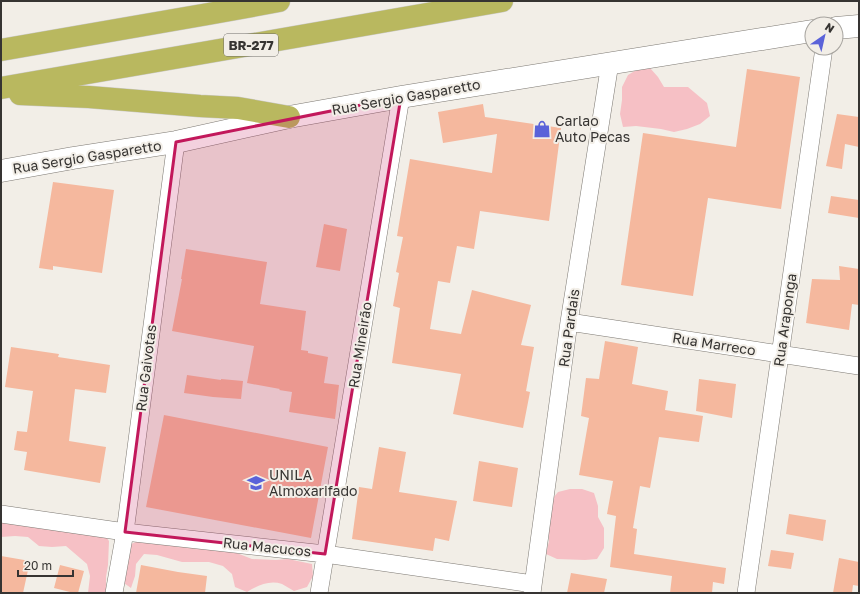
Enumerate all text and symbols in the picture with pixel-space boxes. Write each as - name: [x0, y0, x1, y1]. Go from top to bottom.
- north arrow: [804, 16, 844, 56]
- text: N: [823, 20, 837, 35]
- road number: BR-277: [224, 34, 278, 56]
- street label: Rua Sergio Gasparetto: [330, 75, 481, 118]
- place label: Carlao Auto Pecas: [555, 112, 630, 145]
- shop icon: Carlao Auto Pecas: [532, 119, 552, 139]
- street label: Rua Sergio Gasparetto: [11, 136, 163, 177]
- street label: Rua Araponga: [770, 272, 799, 368]
- street label: Rua Pardais: [555, 288, 582, 368]
- street label: Rua Mineirão: [344, 301, 375, 389]
- street label: Rua Gaivotas: [132, 323, 159, 412]
- street label: Rua Marreco: [671, 329, 757, 358]
- place label: UNILA Almoxarifado: [269, 466, 358, 499]
- school or university icon: UNILA Almoxarifado: [246, 473, 266, 493]
- street label: Rua Macucos: [222, 533, 312, 560]
- scale bar: [18, 552, 73, 578]
- text: 20 m: [24, 558, 52, 573]

